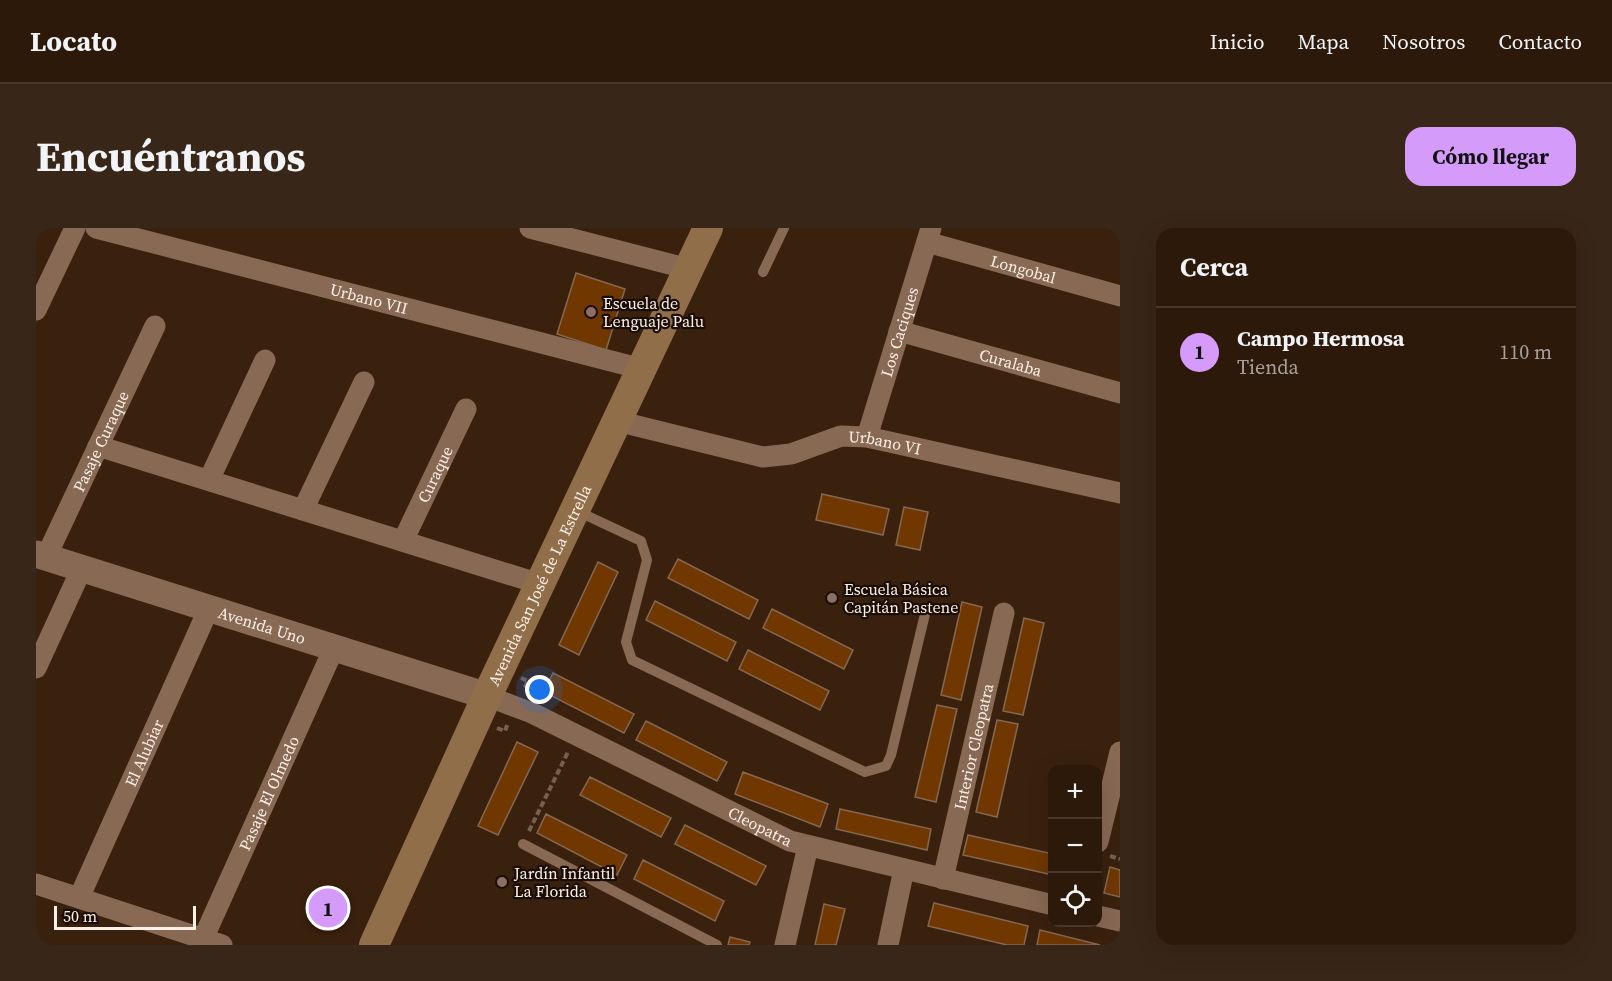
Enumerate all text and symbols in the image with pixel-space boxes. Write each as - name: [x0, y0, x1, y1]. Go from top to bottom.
- text: Locato: [30, 22, 117, 60]
- text: Inicio: [1210, 27, 1264, 56]
- text: Mapa: [1297, 27, 1349, 56]
- text: Nosotros: [1382, 27, 1465, 56]
- text: Contacto: [1498, 27, 1582, 56]
- text: Encuéntranos: [36, 127, 306, 185]
- button: Cómo llegar: [1405, 127, 1576, 186]
- street label: Longobal: [988, 249, 1059, 289]
- text: Cerca: [1180, 249, 1248, 285]
- street label: Urbano VII: [328, 278, 410, 319]
- street label: Los Caciques: [875, 284, 923, 380]
- place label: Escuela de Lenguaje Palu: [603, 292, 704, 332]
- marker: Escuela de Lenguaje Palu: [584, 305, 598, 319]
- text: Campo Hermosa: [1237, 323, 1405, 353]
- text: 1: [1194, 338, 1205, 366]
- text: 110 m: [1499, 338, 1552, 366]
- street label: Curalaba: [977, 343, 1045, 382]
- text: Tienda: [1237, 353, 1299, 381]
- street label: Pasaje Curaque: [67, 387, 134, 495]
- street label: Urbano VI: [848, 425, 923, 460]
- street label: Curaque: [412, 442, 458, 506]
- street label: Avenida San José de La Estrella: [482, 480, 597, 690]
- place label: Escuela Básica Capitán Pastene: [844, 578, 958, 618]
- marker: Escuela Básica Capitán Pastene: [825, 591, 839, 605]
- street label: Avenida Uno: [216, 601, 309, 649]
- your location: [525, 675, 554, 704]
- street label: Interior Cleopatra: [948, 680, 999, 812]
- street label: El Alubiar: [119, 716, 169, 790]
- street label: Pasaje El Olmedo: [233, 732, 304, 854]
- map controls: [1048, 765, 1102, 927]
- button: +: [1048, 765, 1102, 819]
- street label: Cleopatra: [724, 801, 797, 852]
- button: −: [1048, 819, 1102, 873]
- place label: Jardín Infantil La Florida: [513, 862, 615, 902]
- button: locate: [1048, 873, 1102, 927]
- marker: Jardín Infantil La Florida: [495, 875, 509, 889]
- pin: 1: [308, 886, 348, 930]
- scale bar: [54, 903, 196, 930]
- text: 50 m: [63, 905, 97, 927]

